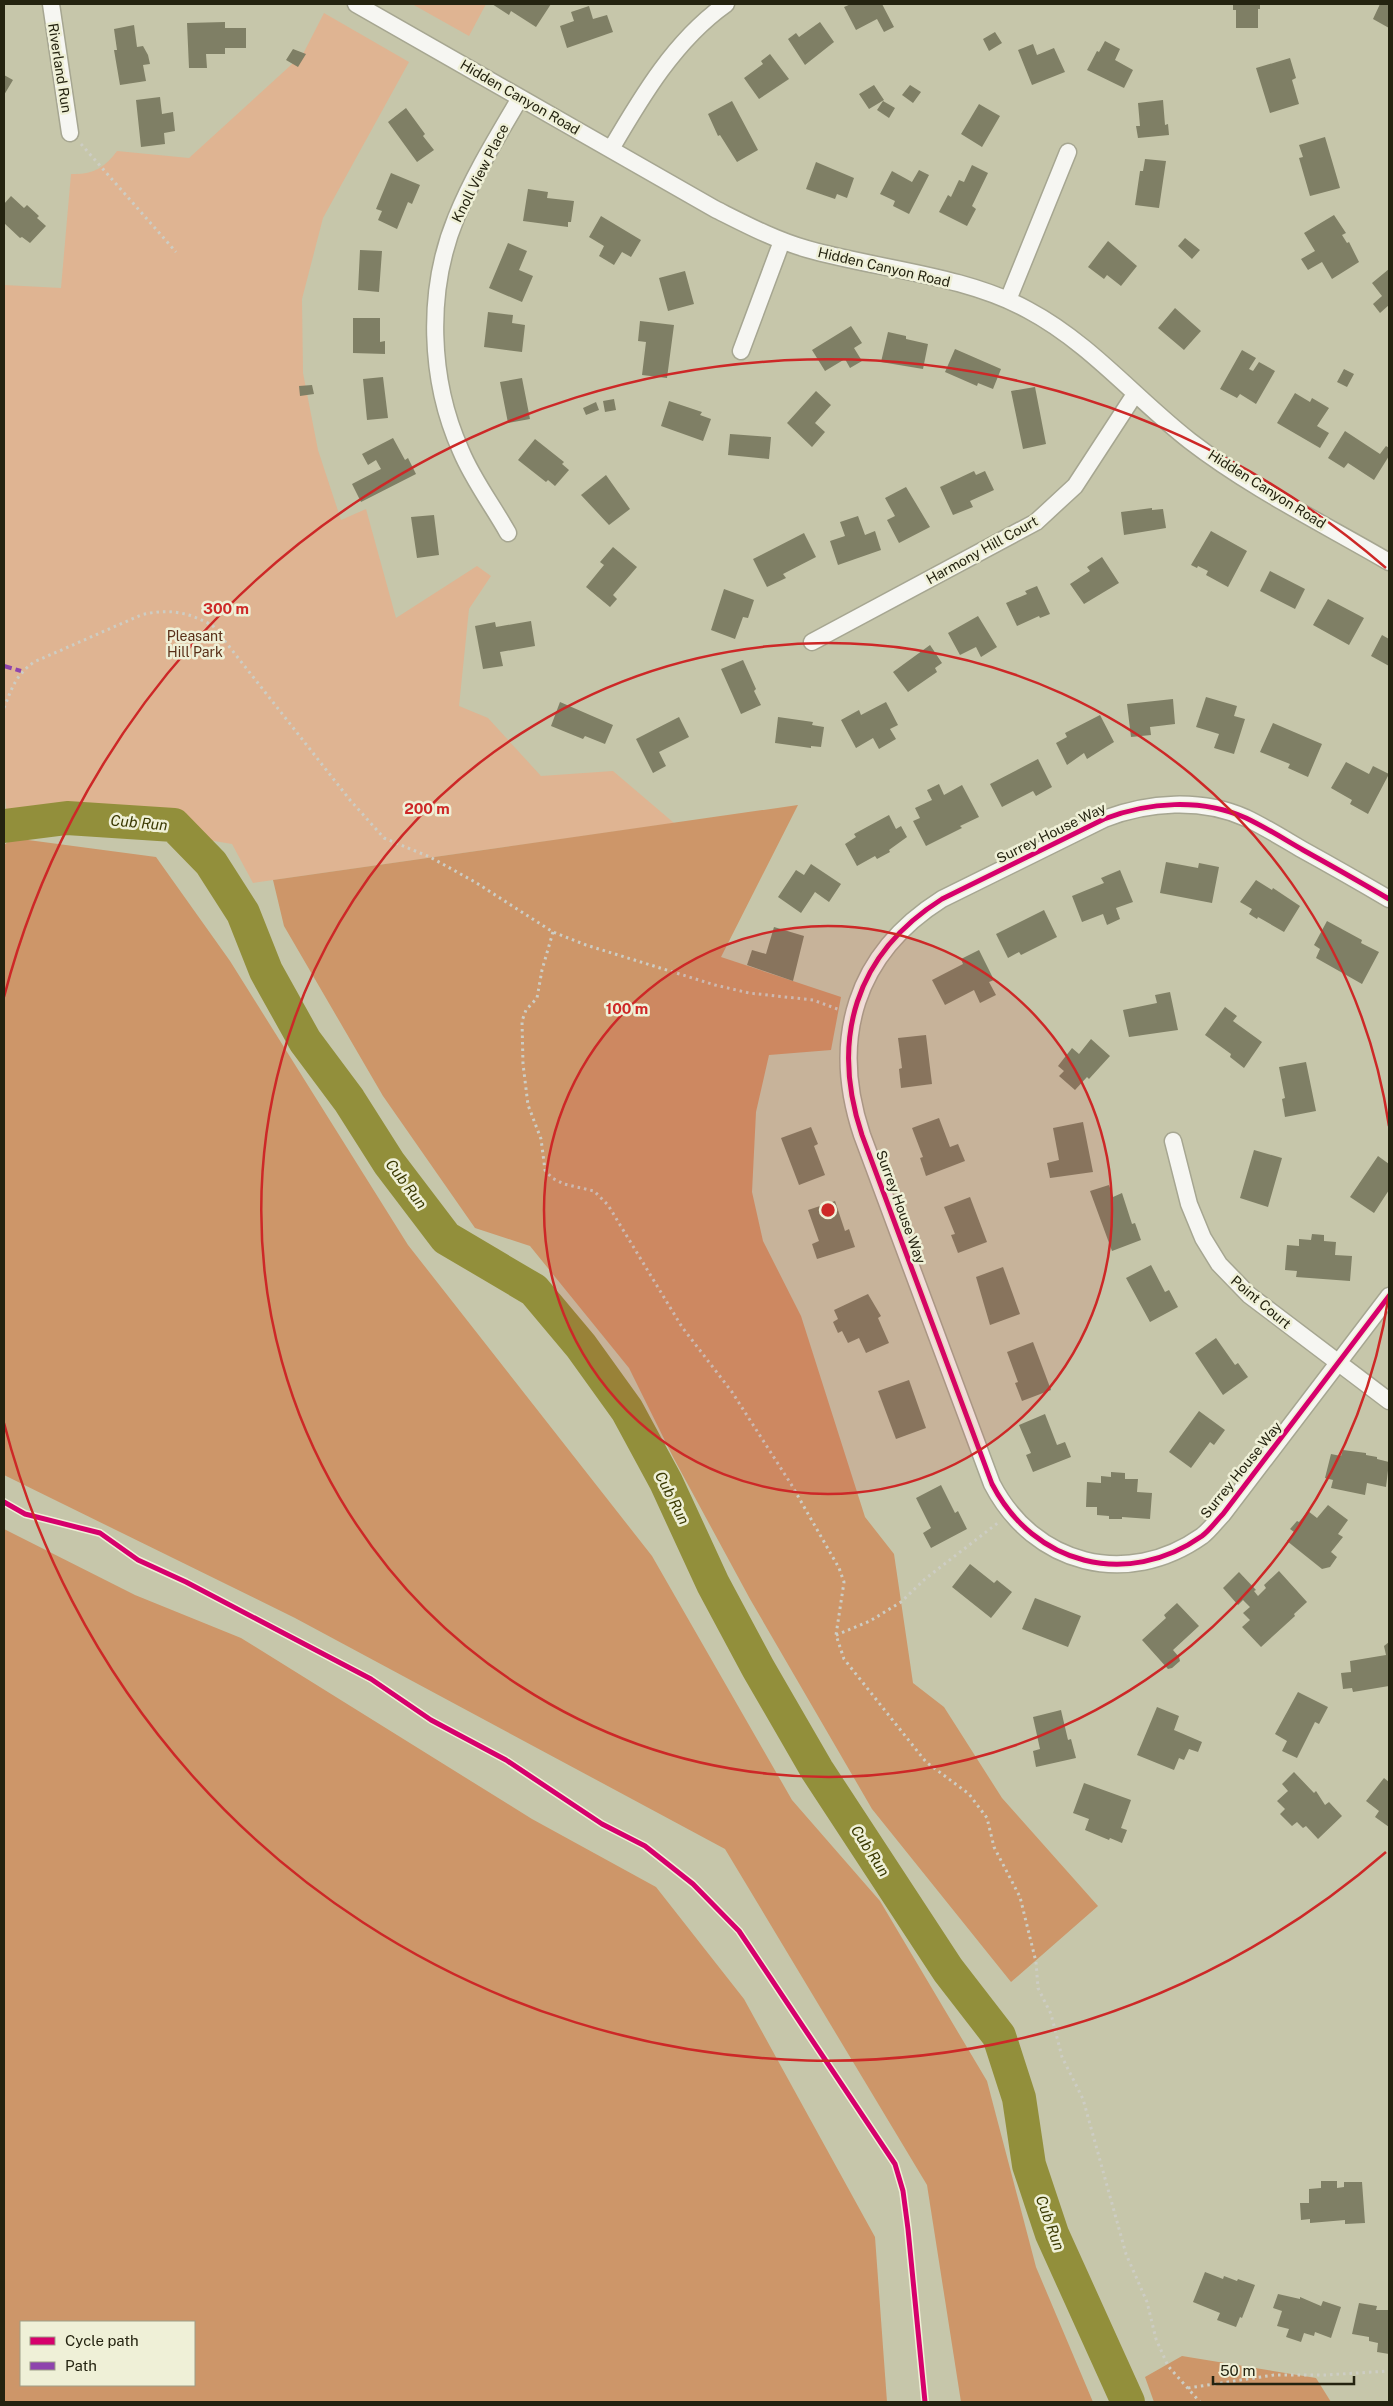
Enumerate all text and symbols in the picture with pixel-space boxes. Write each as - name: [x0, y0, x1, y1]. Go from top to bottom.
- street label: Riverland Run: [45, 22, 75, 114]
- street label: Hidden Canyon Road: [457, 56, 583, 138]
- street label: Knoll View Place: [448, 121, 512, 225]
- street label: Hidden Canyon Road: [816, 244, 952, 290]
- street label: Hidden Canyon Road: [1205, 446, 1329, 532]
- street label: Harmony Hill Court: [923, 513, 1041, 587]
- text: 300 m: [203, 600, 249, 617]
- park label: Pleasant Hill Park: [167, 628, 223, 660]
- street label: Surrey House Way: [994, 799, 1109, 866]
- text: 200 m: [404, 800, 450, 817]
- water label: Cub Run: [110, 812, 168, 833]
- text: 100 m: [606, 1000, 648, 1017]
- street label: Surrey House Way: [873, 1148, 929, 1266]
- water label: Cub Run: [382, 1156, 430, 1212]
- centre of rings: [819, 1201, 837, 1219]
- street label: Point Court: [1228, 1272, 1294, 1332]
- street label: Surrey House Way: [1197, 1418, 1285, 1521]
- water label: Cub Run: [652, 1468, 693, 1527]
- water label: Cub Run: [848, 1822, 893, 1879]
- water label: Cub Run: [1033, 2193, 1068, 2253]
- legend: [20, 2321, 195, 2386]
- text: Cycle path: [65, 2332, 139, 2349]
- scale bar: [1213, 2354, 1354, 2386]
- text: Path: [65, 2357, 97, 2374]
- text: 50 m: [1220, 2362, 1255, 2379]

